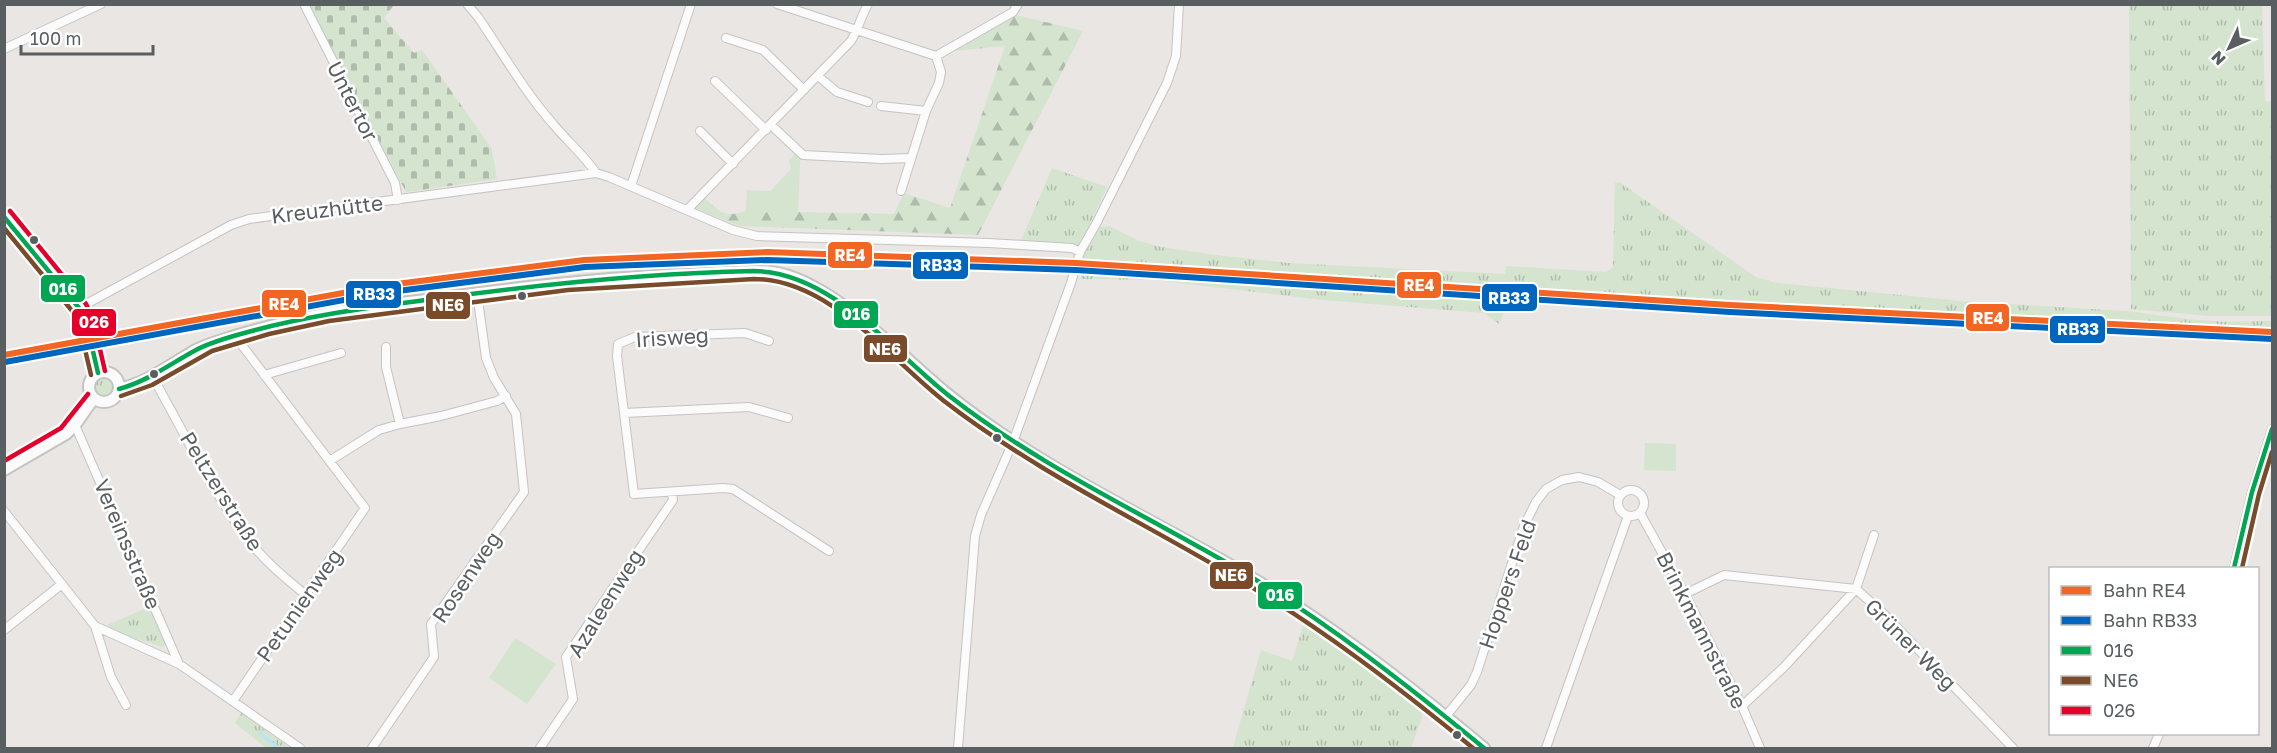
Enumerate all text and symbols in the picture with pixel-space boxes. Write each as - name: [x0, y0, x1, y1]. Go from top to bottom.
- scale bar: [21, 18, 153, 56]
- north arrow: [2199, 18, 2259, 78]
- text: 100 m: [30, 27, 81, 49]
- text: N: [2207, 47, 2230, 70]
- street label: Untertor: [322, 57, 384, 145]
- street label: Kreuzhütte: [270, 189, 384, 229]
- unlabelled marker: [28, 234, 40, 246]
- line badge: RE4: [827, 241, 873, 269]
- text: RE4: [834, 245, 866, 265]
- line badge: RB33: [912, 251, 969, 280]
- text: RB33: [920, 255, 962, 275]
- line badge: RE4: [1396, 271, 1442, 299]
- line badge: 016: [40, 274, 86, 303]
- text: RE4: [1403, 275, 1435, 295]
- text: 016: [49, 279, 77, 299]
- line badge: RB33: [345, 280, 402, 309]
- line badge: RB33: [1481, 283, 1538, 312]
- text: RB33: [353, 284, 395, 304]
- text: RB33: [1488, 288, 1530, 308]
- line badge: RE4: [261, 289, 307, 318]
- unlabelled marker: [516, 290, 528, 302]
- line badge: NE6: [425, 291, 471, 320]
- text: RE4: [268, 294, 300, 314]
- text: NE6: [432, 295, 464, 315]
- line badge: 016: [833, 300, 879, 329]
- line badge: RE4: [1965, 303, 2010, 332]
- text: 016: [842, 304, 870, 324]
- line badge: 026: [71, 308, 117, 337]
- text: RE4: [1972, 308, 2004, 328]
- text: 026: [79, 312, 109, 332]
- line badge: RB33: [2049, 315, 2106, 344]
- text: RB33: [2057, 319, 2099, 339]
- street label: Irisweg: [634, 321, 710, 353]
- line badge: NE6: [863, 334, 908, 363]
- text: NE6: [869, 339, 901, 359]
- unlabelled marker: [148, 368, 160, 380]
- street label: Peltzerstraße: [175, 427, 269, 555]
- unlabelled marker: [991, 432, 1003, 444]
- street label: Vereinsstraße: [89, 475, 167, 613]
- street label: Hoppers Feld: [1473, 516, 1541, 652]
- street label: Rosenweg: [426, 526, 506, 628]
- street label: Petunienweg: [250, 543, 348, 667]
- street label: Azaleenweg: [562, 544, 648, 662]
- street label: Brinkmannstraße: [1651, 547, 1753, 713]
- line badge: NE6: [1209, 561, 1254, 590]
- text: NE6: [1215, 565, 1247, 585]
- legend: [2049, 567, 2259, 735]
- text: Bahn RE4: [2103, 579, 2186, 601]
- line badge: 016: [1257, 581, 1303, 610]
- text: 016: [1266, 585, 1294, 605]
- street label: Grüner Weg: [1860, 593, 1962, 695]
- text: Bahn RB33: [2103, 609, 2197, 631]
- text: 016: [2103, 639, 2134, 661]
- text: NE6: [2103, 669, 2139, 691]
- text: 026: [2103, 699, 2136, 721]
- unlabelled marker: [1451, 729, 1463, 741]

